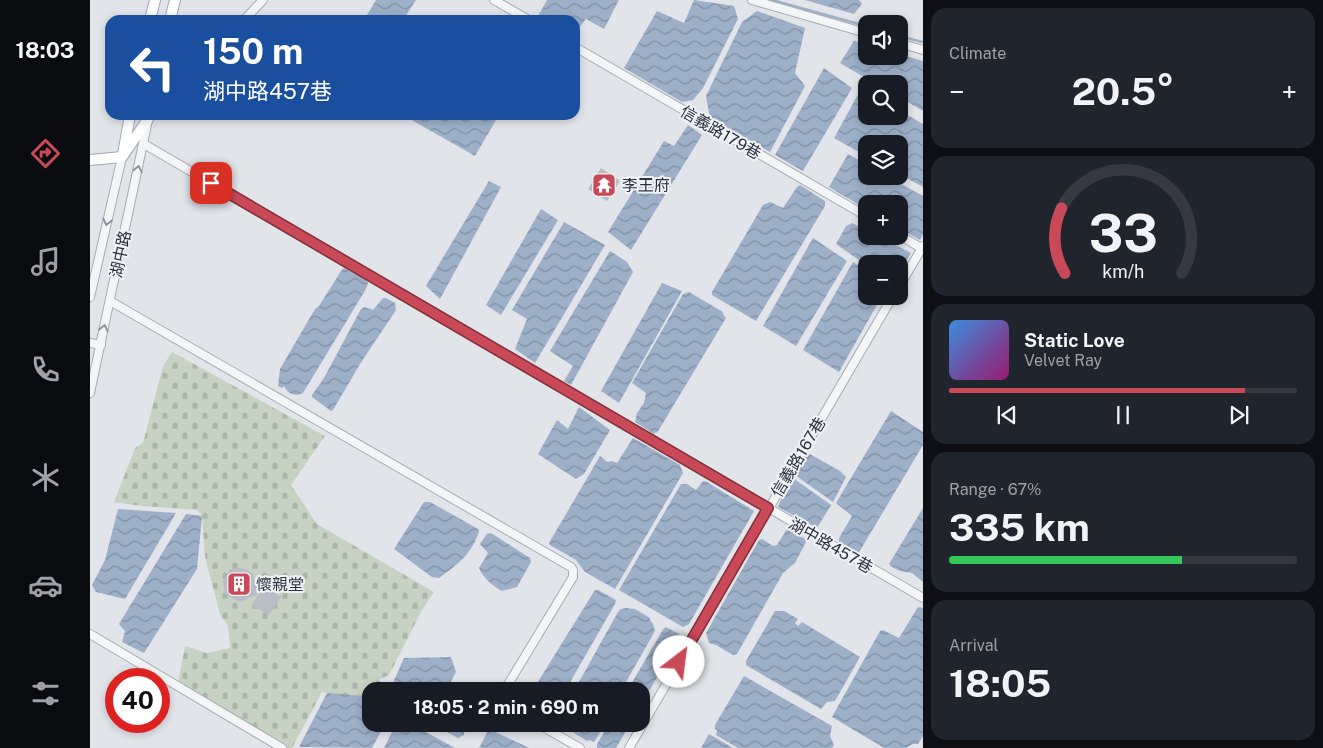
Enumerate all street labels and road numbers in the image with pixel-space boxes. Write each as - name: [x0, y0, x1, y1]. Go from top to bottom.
- street label: 信義路179巷: [677, 102, 764, 163]
- street label: 湖中路: [106, 229, 135, 280]
- street label: 信義路167巷: [767, 414, 830, 501]
- street label: 湖中路457巷: [785, 514, 876, 577]

